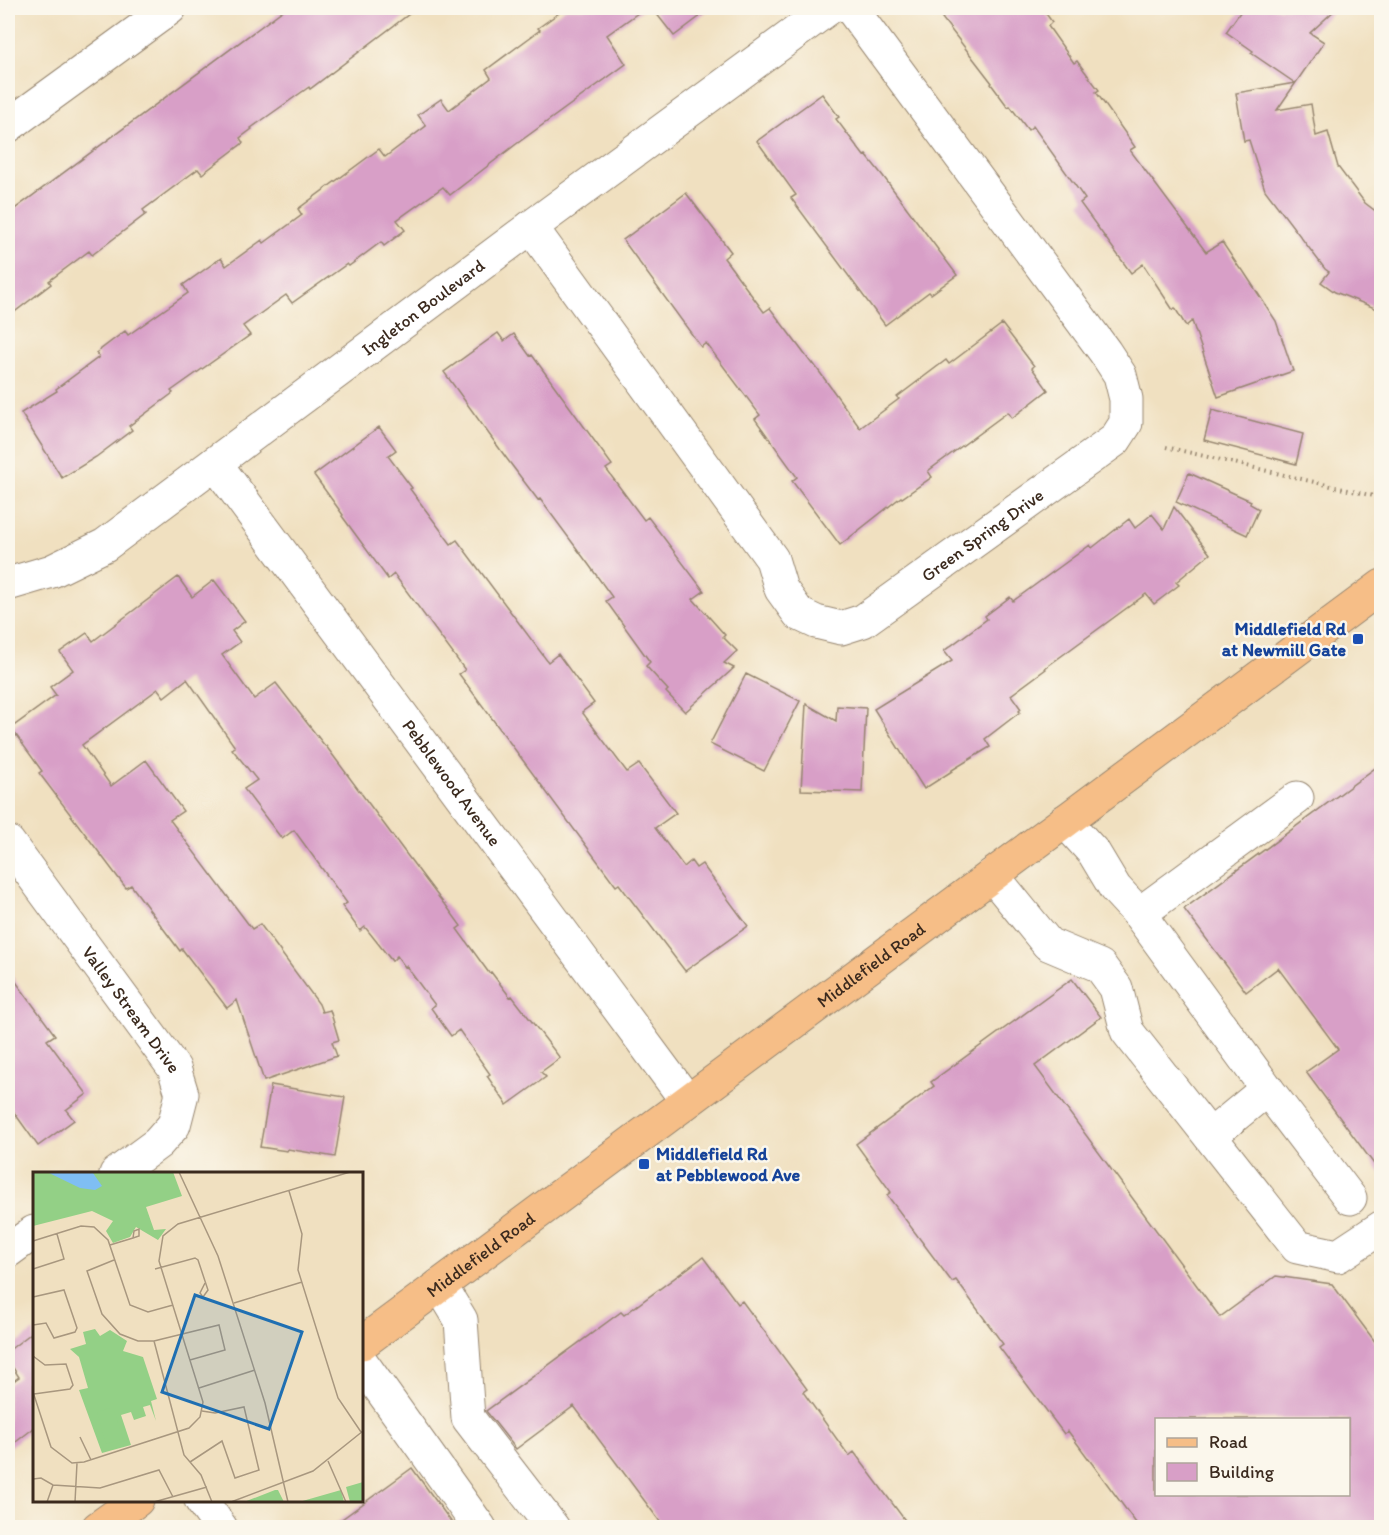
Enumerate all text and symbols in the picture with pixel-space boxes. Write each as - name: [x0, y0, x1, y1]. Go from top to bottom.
- street label: Ingleton Boulevard: [357, 254, 489, 361]
- street label: Green Spring Drive: [917, 484, 1048, 587]
- place label: Middlefield Rd at Newmill Gate: [1222, 618, 1346, 661]
- marker: Middlefield Rd at Newmill Gate: [1351, 632, 1365, 646]
- street label: Pebblewood Avenue: [398, 715, 506, 851]
- street label: Middlefield Road: [813, 918, 930, 1013]
- street label: Valley Stream Drive: [77, 942, 185, 1078]
- place label: Middlefield Rd at Pebblewood Ave: [656, 1143, 801, 1186]
- marker: Middlefield Rd at Pebblewood Ave: [637, 1157, 651, 1171]
- inset map: [33, 1172, 363, 1502]
- street label: Middlefield Road: [422, 1207, 540, 1302]
- legend: [1155, 1418, 1350, 1496]
- text: Road: [1209, 1431, 1248, 1453]
- text: Building: [1209, 1461, 1275, 1483]

